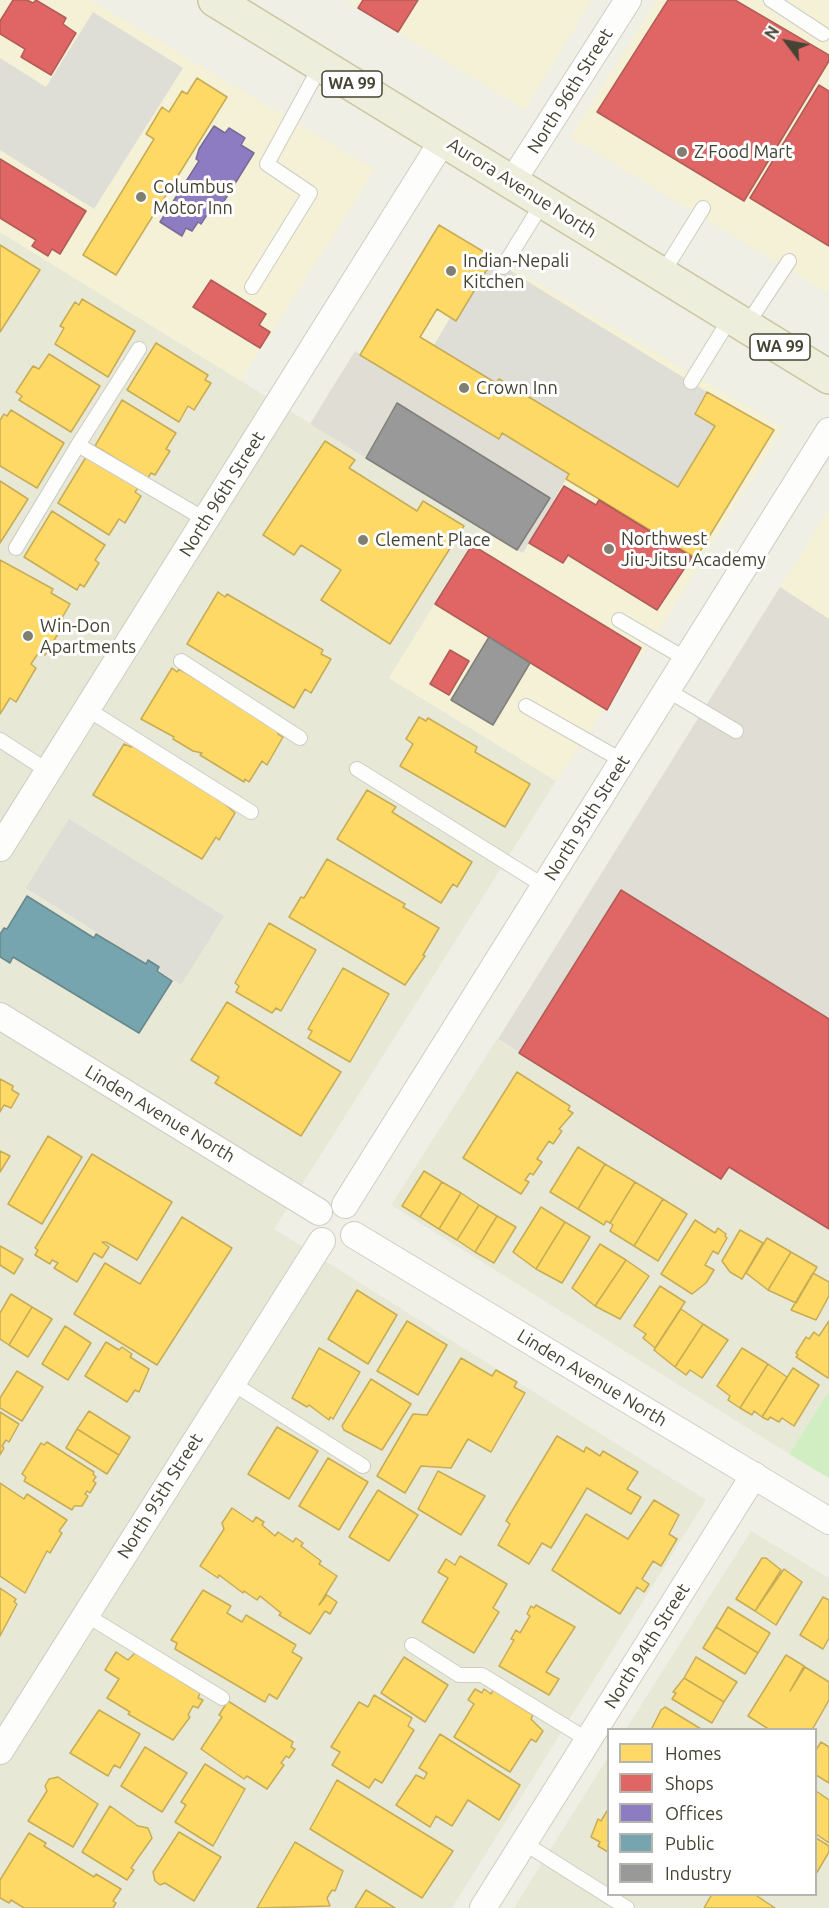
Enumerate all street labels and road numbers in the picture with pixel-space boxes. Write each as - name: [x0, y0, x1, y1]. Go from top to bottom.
- street label: North 96th Street: [523, 24, 617, 158]
- road number: WA 99: [322, 71, 382, 97]
- street label: Aurora Avenue North: [443, 133, 601, 243]
- road number: WA 99: [750, 334, 810, 360]
- street label: North 96th Street: [175, 427, 269, 561]
- street label: North 95th Street: [540, 751, 634, 885]
- street label: Linden Avenue North: [81, 1061, 239, 1167]
- street label: Linden Avenue North: [513, 1325, 671, 1431]
- street label: North 95th Street: [113, 1429, 207, 1563]
- street label: North 94th Street: [600, 1579, 694, 1713]

